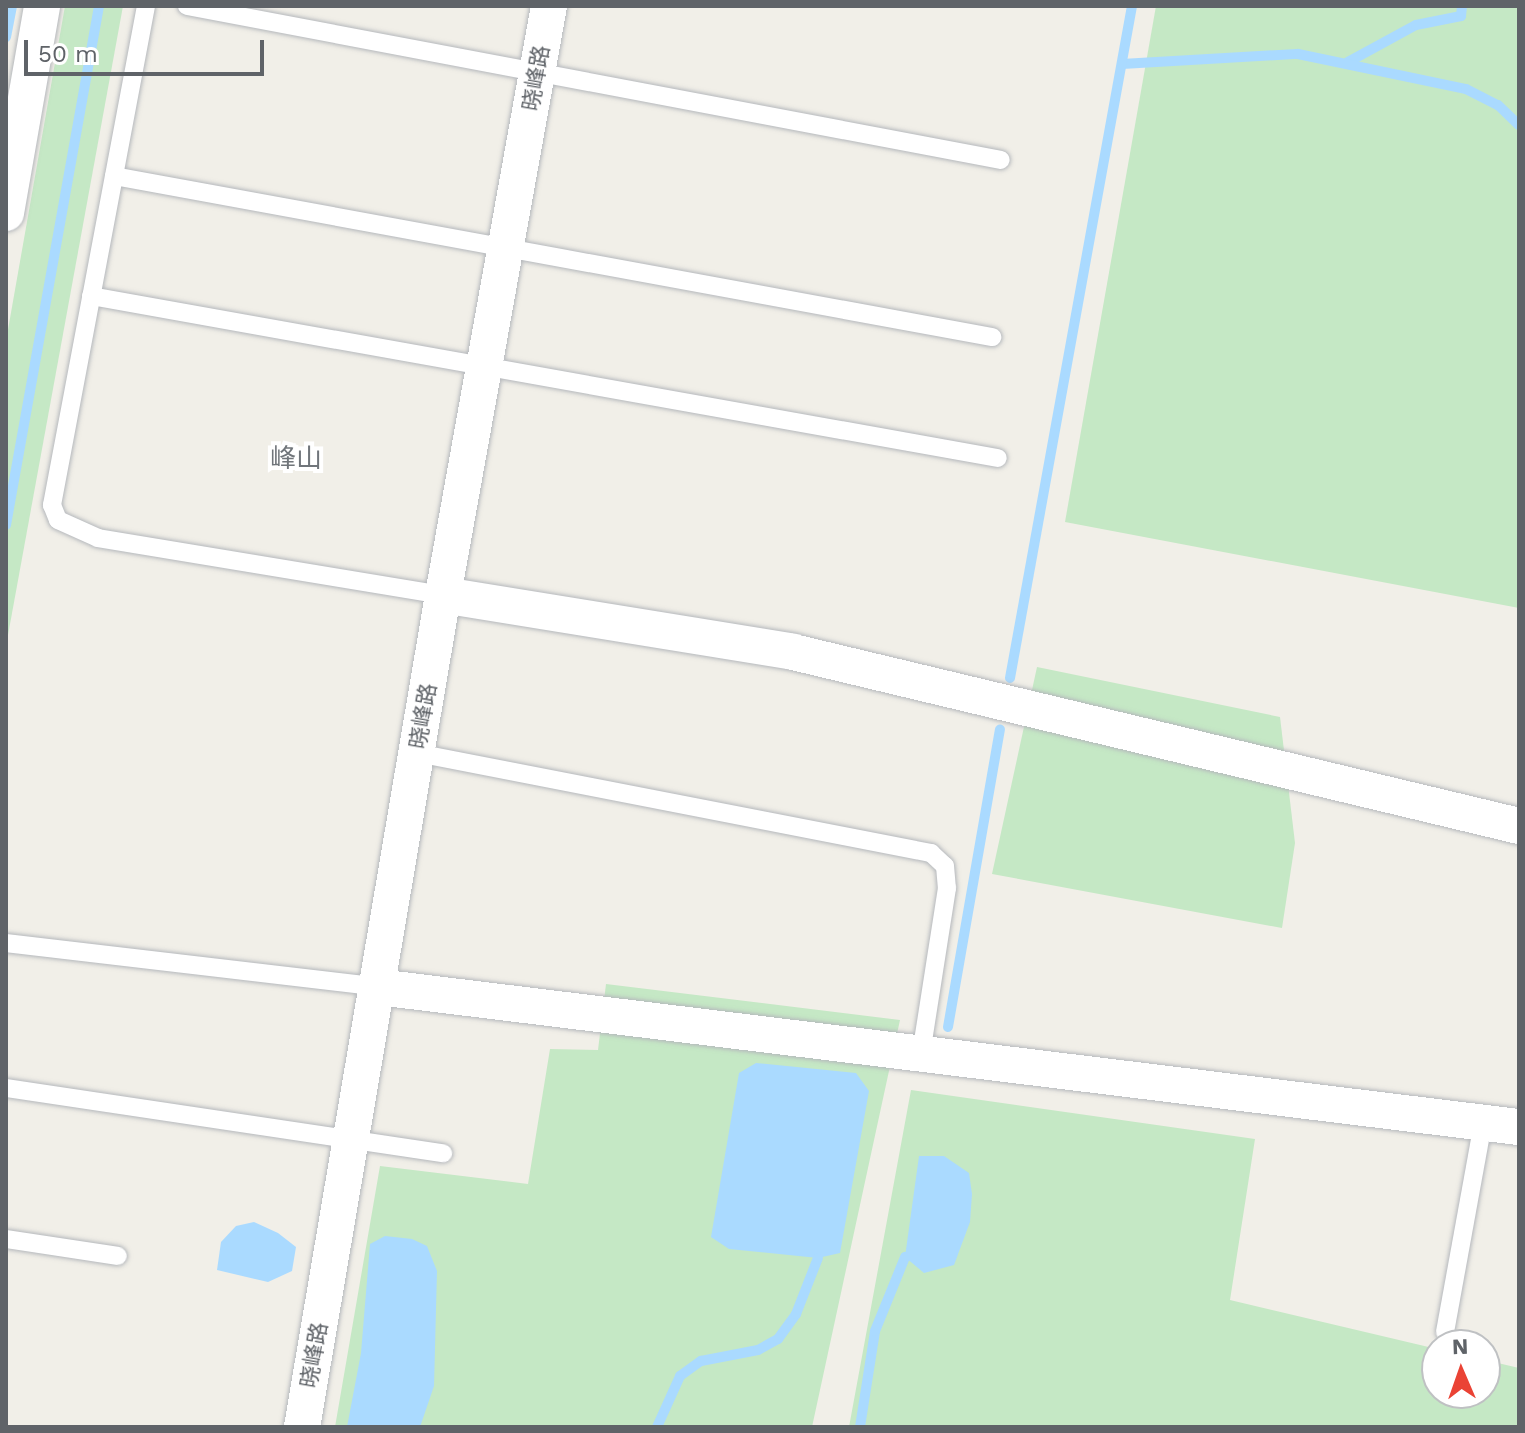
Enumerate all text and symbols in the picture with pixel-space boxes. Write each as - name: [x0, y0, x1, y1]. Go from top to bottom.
- scale bar: [28, 24, 268, 74]
- text: 50 m: [38, 40, 98, 68]
- street label: 晓峰路: [517, 43, 555, 113]
- district label: 峰山: [270, 443, 322, 475]
- street label: 晓峰路: [404, 681, 442, 751]
- street label: 晓峰路: [295, 1320, 333, 1390]
- north arrow: [1421, 1329, 1501, 1409]
- text: N: [1452, 1334, 1469, 1359]

